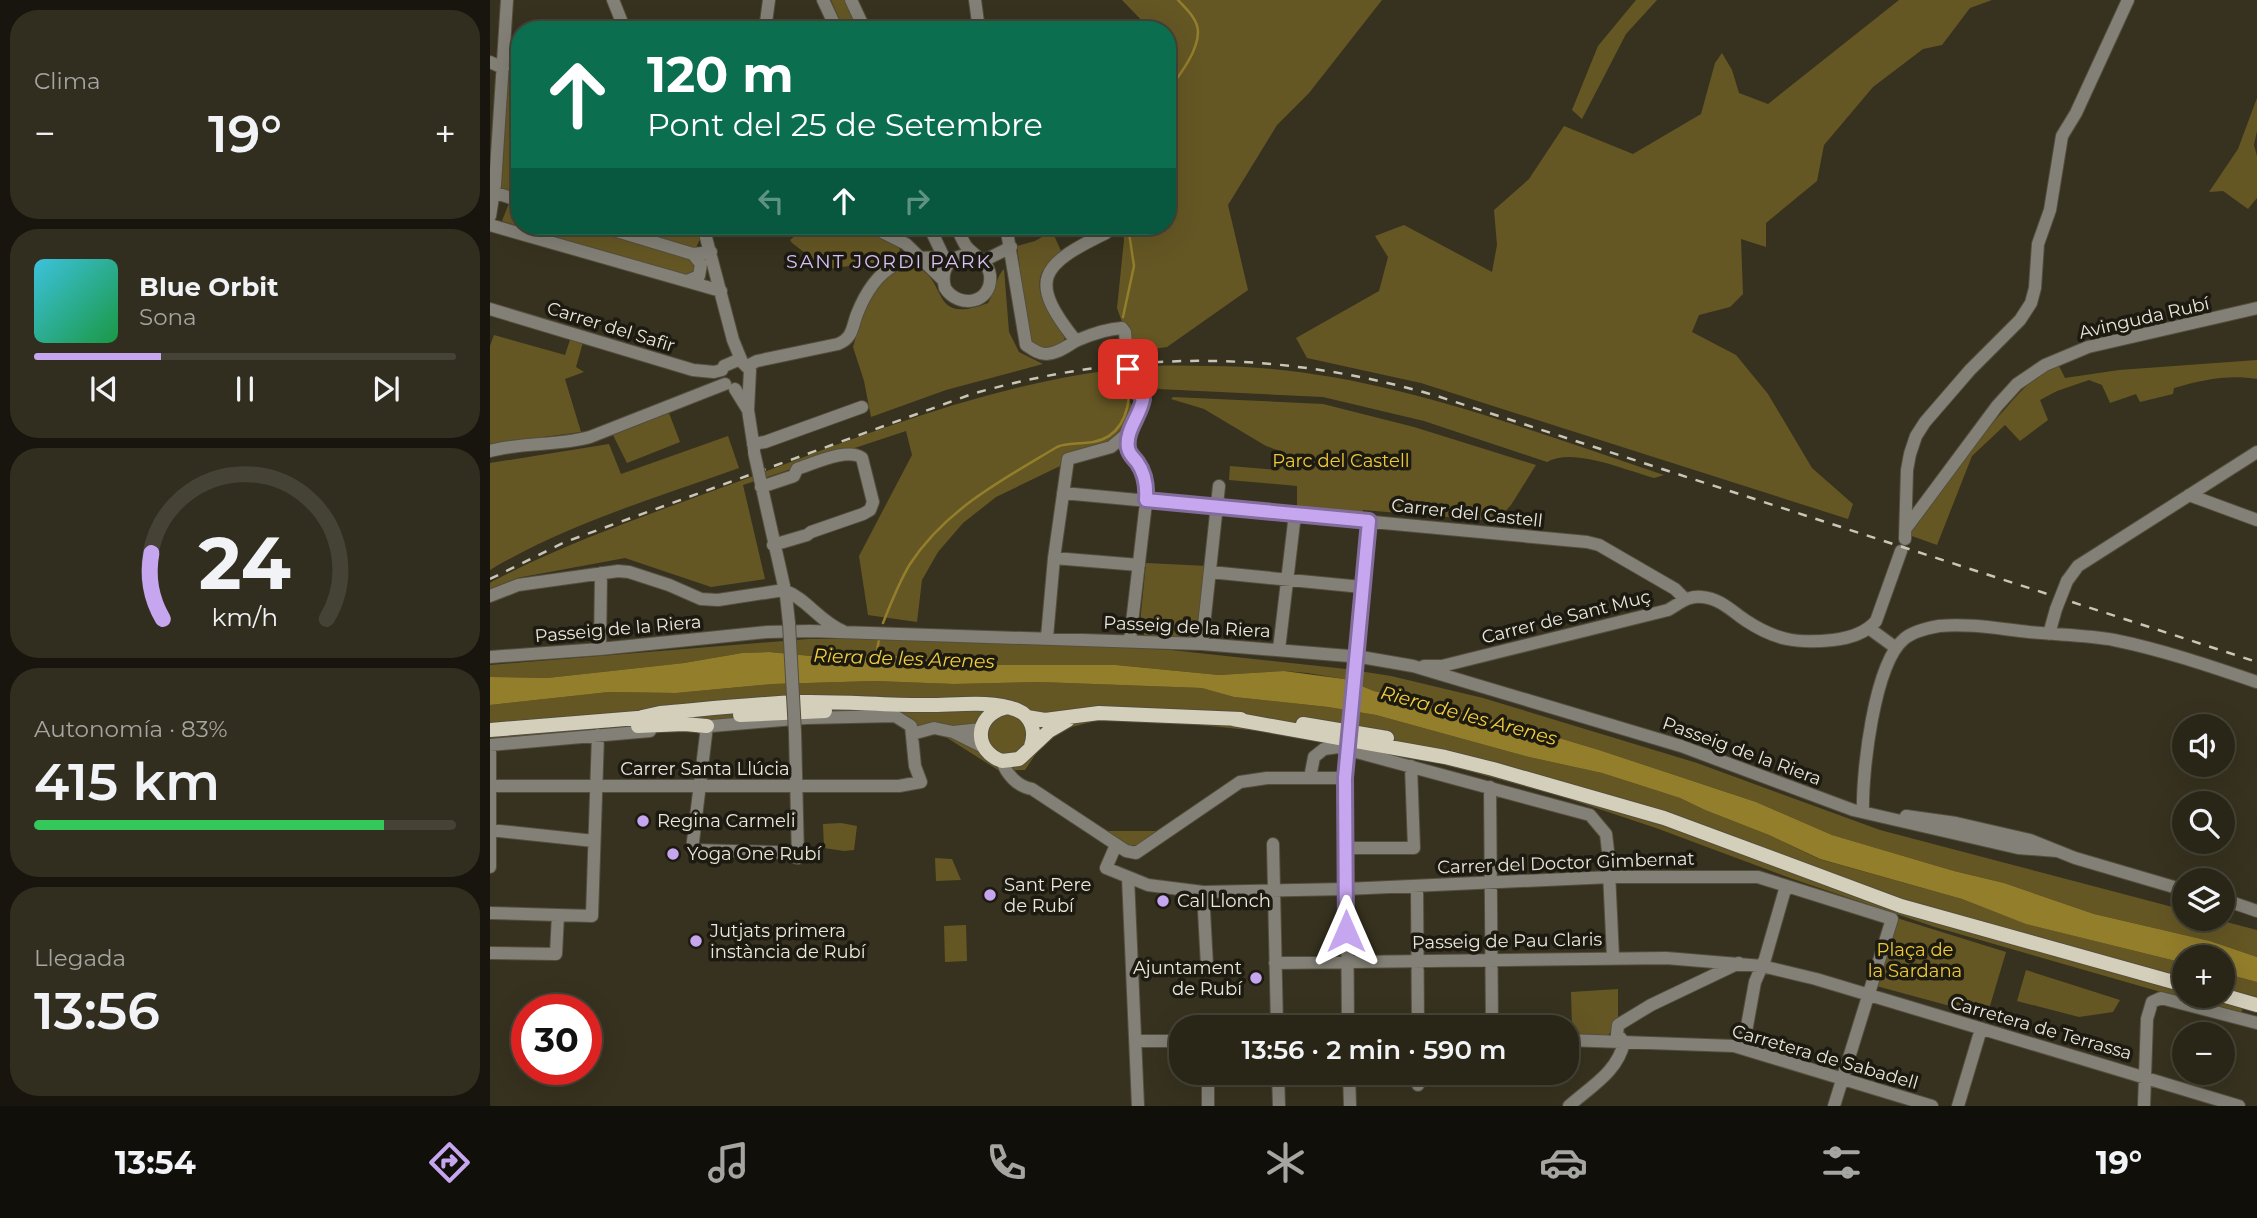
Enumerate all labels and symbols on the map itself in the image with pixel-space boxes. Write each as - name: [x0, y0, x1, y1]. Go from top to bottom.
- district label: SANT JORDI PARK: [786, 250, 992, 273]
- street label: Avinguda Rubí: [2077, 292, 2213, 344]
- street label: Carrer del Safir: [544, 297, 678, 357]
- pin: [1098, 339, 1158, 399]
- park label: Parc del Castell: [1272, 450, 1410, 472]
- street label: Carrer del Castell: [1390, 494, 1544, 532]
- street label: Carrer de Sant Muç: [1479, 585, 1653, 649]
- street label: Passeig de la Riera: [534, 611, 702, 647]
- street label: Passeig de la Riera: [1103, 612, 1271, 642]
- water label: Riera de les Arenes: [813, 644, 995, 673]
- water label: Riera de les Arenes: [1378, 681, 1560, 750]
- street label: Passeig de la Riera: [1660, 712, 1824, 790]
- street label: Carrer Santa Llúcia: [620, 758, 790, 780]
- place label: Regina Carmeli: [657, 810, 796, 832]
- marker: Regina Carmeli: [635, 813, 651, 829]
- place label: Yoga One Rubí: [687, 843, 822, 865]
- marker: Yoga One Rubí: [665, 846, 681, 862]
- street label: Carrer del Doctor Gimbernat: [1437, 848, 1695, 878]
- place label: Sant Pere de Rubí: [1004, 874, 1091, 917]
- marker: Sant Pere de Rubí: [982, 887, 998, 903]
- place label: Cal Llonch: [1177, 890, 1271, 912]
- marker: Cal Llonch: [1155, 893, 1171, 909]
- position arrow: [1309, 894, 1383, 968]
- place label: Jutjats primera instància de Rubí: [709, 920, 867, 963]
- street label: Passeig de Pau Claris: [1412, 928, 1603, 954]
- marker: Jutjats primera instància de Rubí: [688, 933, 704, 949]
- park label: Plaça de la Sardana: [1868, 939, 1962, 982]
- place label: Ajuntament de Rubí: [1133, 957, 1243, 1000]
- marker: Ajuntament de Rubí: [1248, 970, 1264, 986]
- street label: Carretera de Terrassa: [1947, 991, 2135, 1065]
- speed limit sign: 30: [511, 994, 602, 1085]
- street label: Carretera de Sabadell: [1729, 1020, 1921, 1094]

